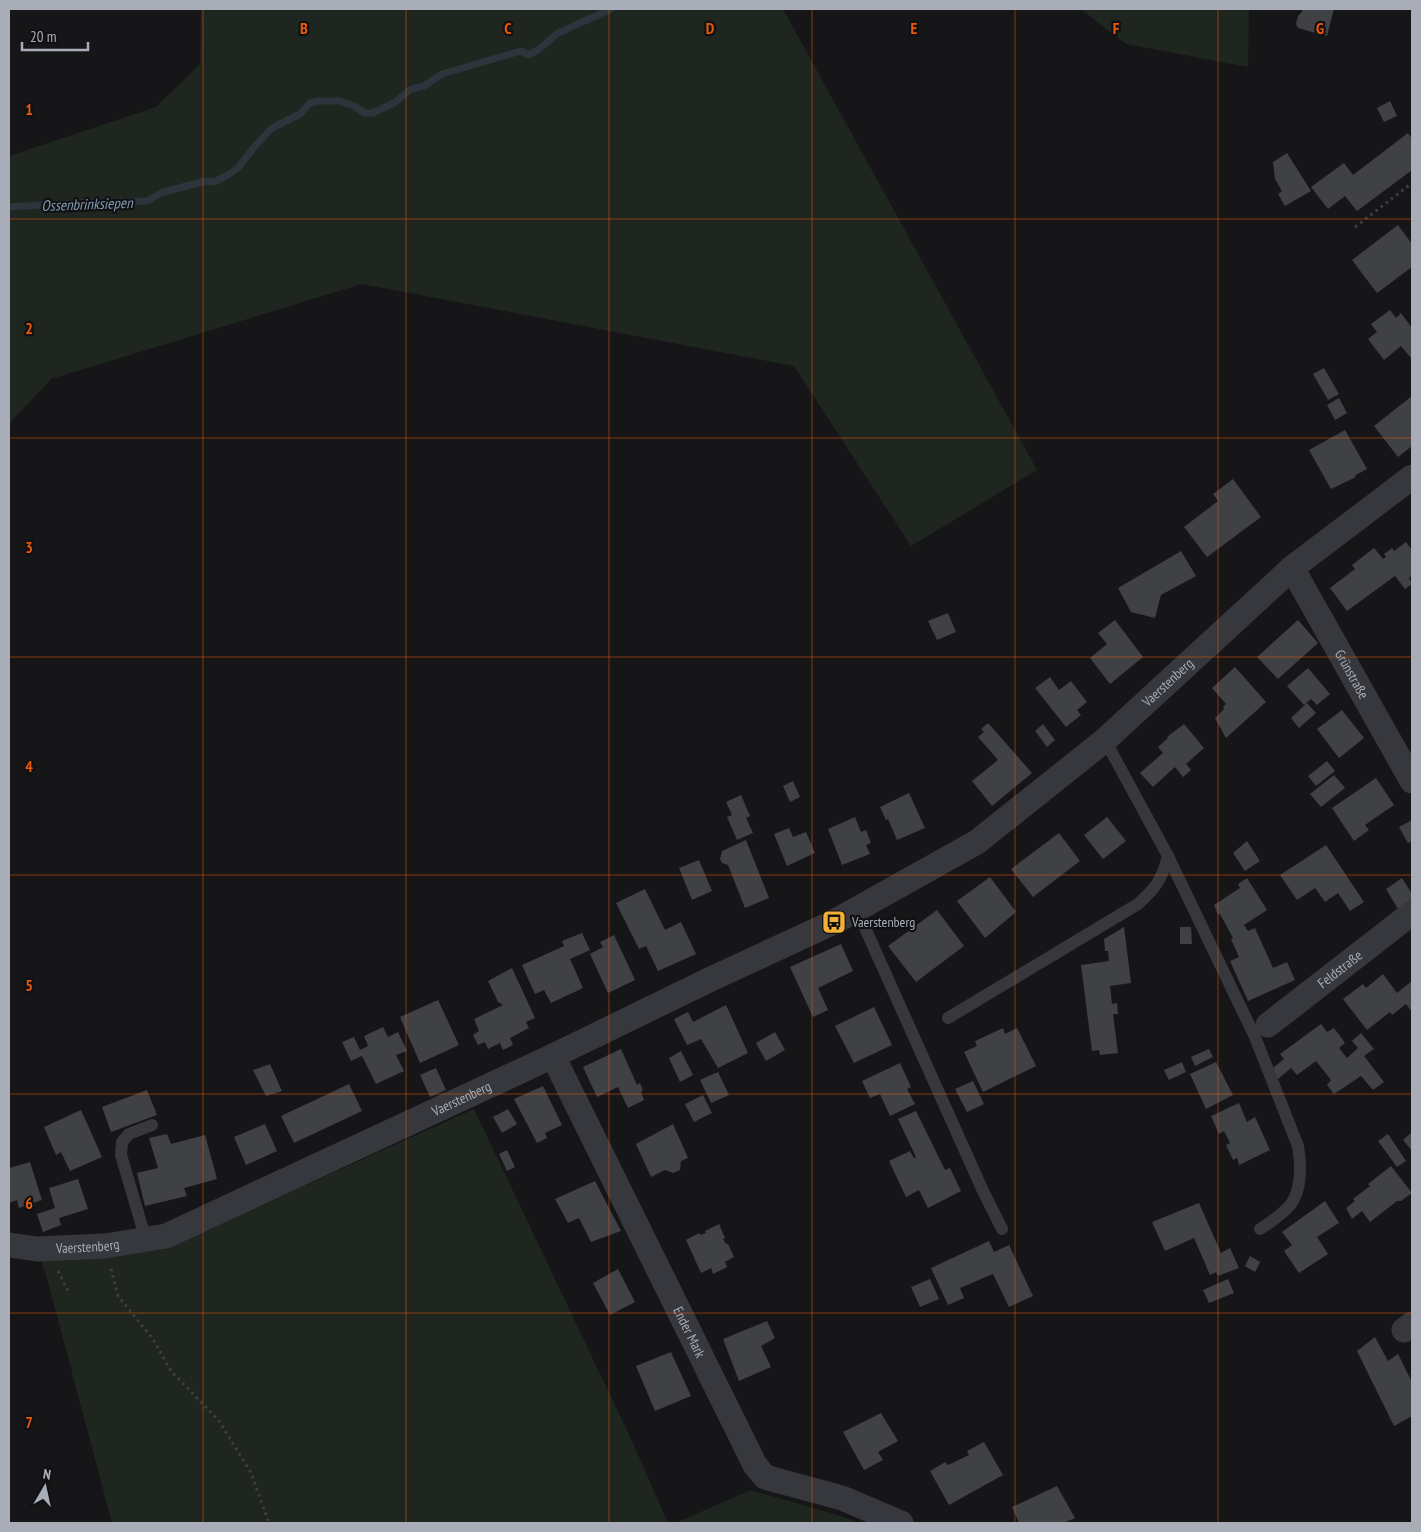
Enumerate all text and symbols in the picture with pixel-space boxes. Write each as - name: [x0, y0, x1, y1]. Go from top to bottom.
- text: B: [300, 18, 308, 38]
- text: C: [504, 18, 512, 38]
- text: D: [706, 18, 715, 38]
- text: E: [911, 18, 918, 38]
- text: F: [1113, 18, 1120, 38]
- text: G: [1316, 18, 1324, 38]
- scale bar: [22, 20, 89, 52]
- text: 20 m: [30, 27, 56, 46]
- text: 1: [25, 99, 33, 119]
- water label: Ossenbrinksiepen: [41, 193, 134, 215]
- text: 2: [25, 318, 33, 338]
- text: 3: [25, 537, 33, 557]
- street label: Grünstraße: [1331, 647, 1373, 702]
- street label: Vaerstenberg: [1138, 654, 1197, 711]
- text: 4: [25, 756, 33, 776]
- bus stop icon: Vaerstenberg: [821, 909, 847, 935]
- place label: Vaerstenberg: [851, 913, 915, 931]
- street label: Feldstraße: [1314, 946, 1366, 992]
- text: 5: [25, 975, 33, 995]
- street label: Vaerstenberg: [428, 1077, 494, 1121]
- text: 6: [25, 1193, 33, 1213]
- street label: Vaerstenberg: [55, 1235, 121, 1257]
- street label: Ender Mark: [669, 1304, 710, 1361]
- text: 7: [25, 1412, 33, 1432]
- north arrow: [20, 1462, 70, 1512]
- text: N: [42, 1465, 52, 1484]

